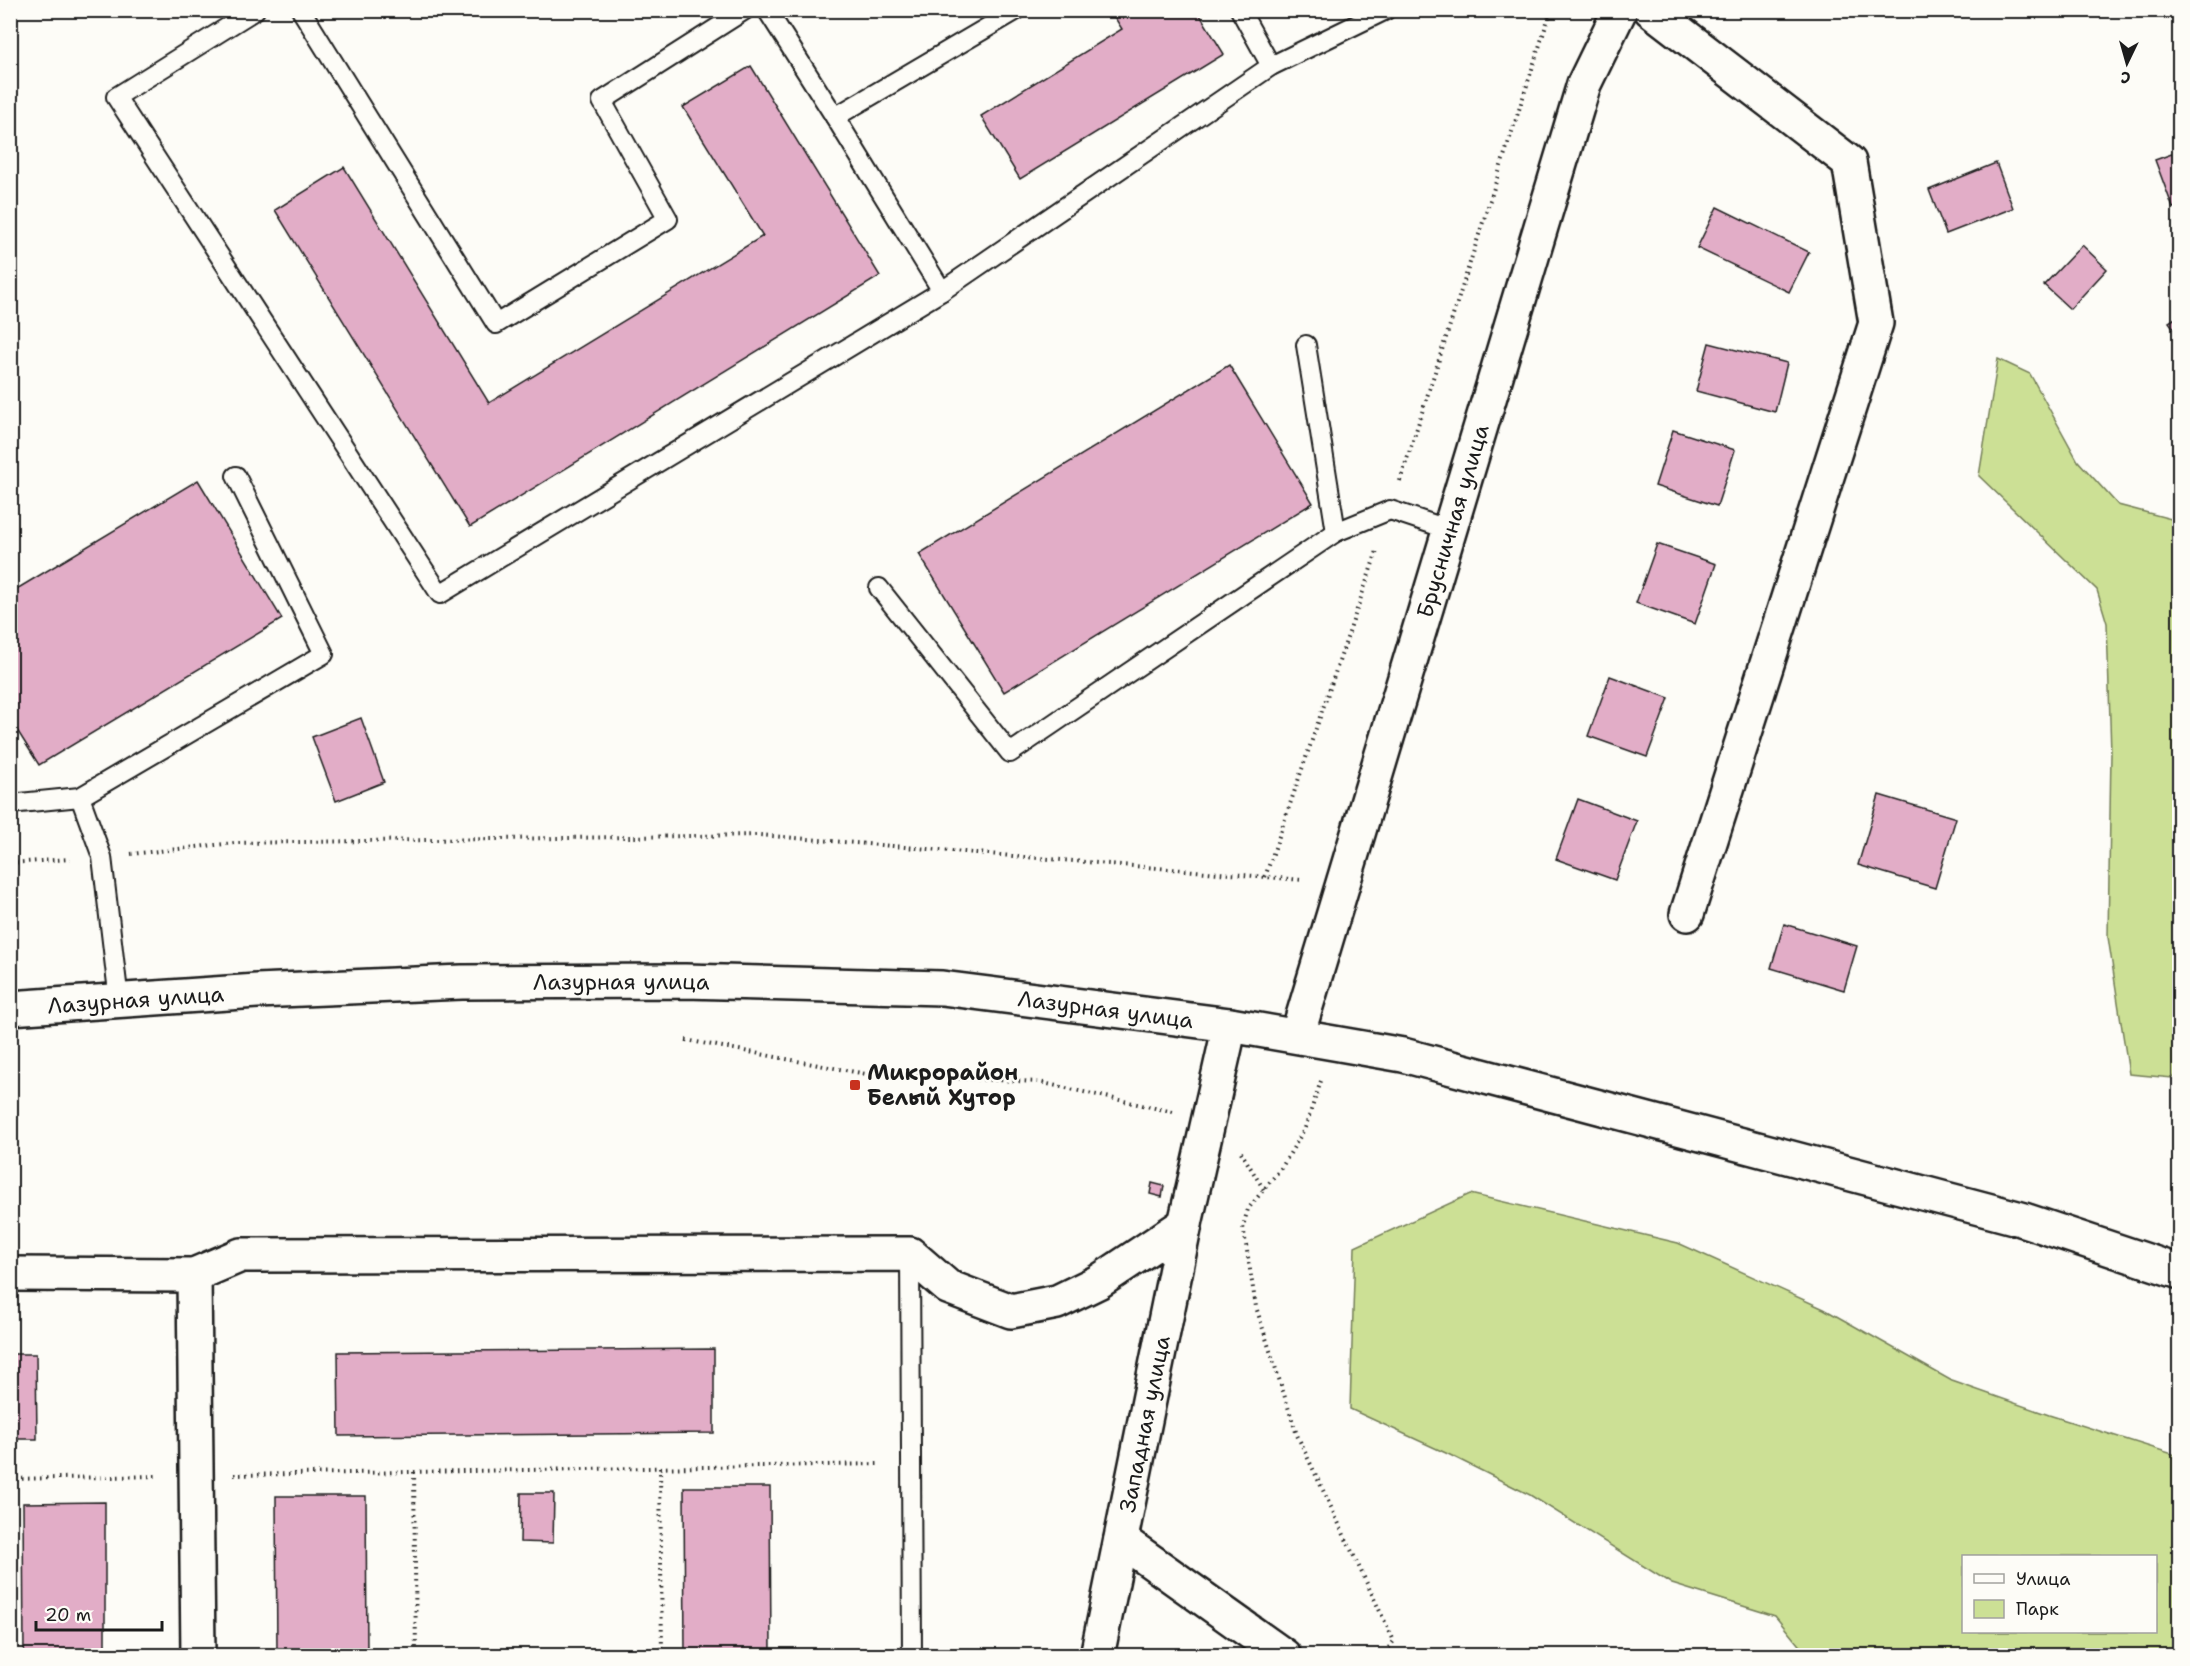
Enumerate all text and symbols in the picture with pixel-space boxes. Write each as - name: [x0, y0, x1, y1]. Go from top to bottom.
- north arrow: [2097, 33, 2157, 93]
- text: С: [2120, 67, 2132, 88]
- street label: Брусничная улица: [1409, 420, 1495, 621]
- street label: Лазурная улица: [533, 966, 710, 996]
- street label: Лазурная улица: [47, 979, 225, 1020]
- street label: Лазурная улица: [1016, 983, 1196, 1035]
- place label: Микрорайон Белый Хутор: [867, 1058, 1018, 1112]
- marker: Микрорайон Белый Хутор: [848, 1078, 862, 1092]
- street label: Западная улица: [1112, 1332, 1177, 1515]
- legend: [1962, 1555, 2157, 1633]
- text: Улица: [2016, 1567, 2070, 1591]
- scale bar: [36, 1594, 162, 1632]
- text: Парк: [2016, 1597, 2059, 1621]
- text: 20 m: [45, 1603, 91, 1627]

